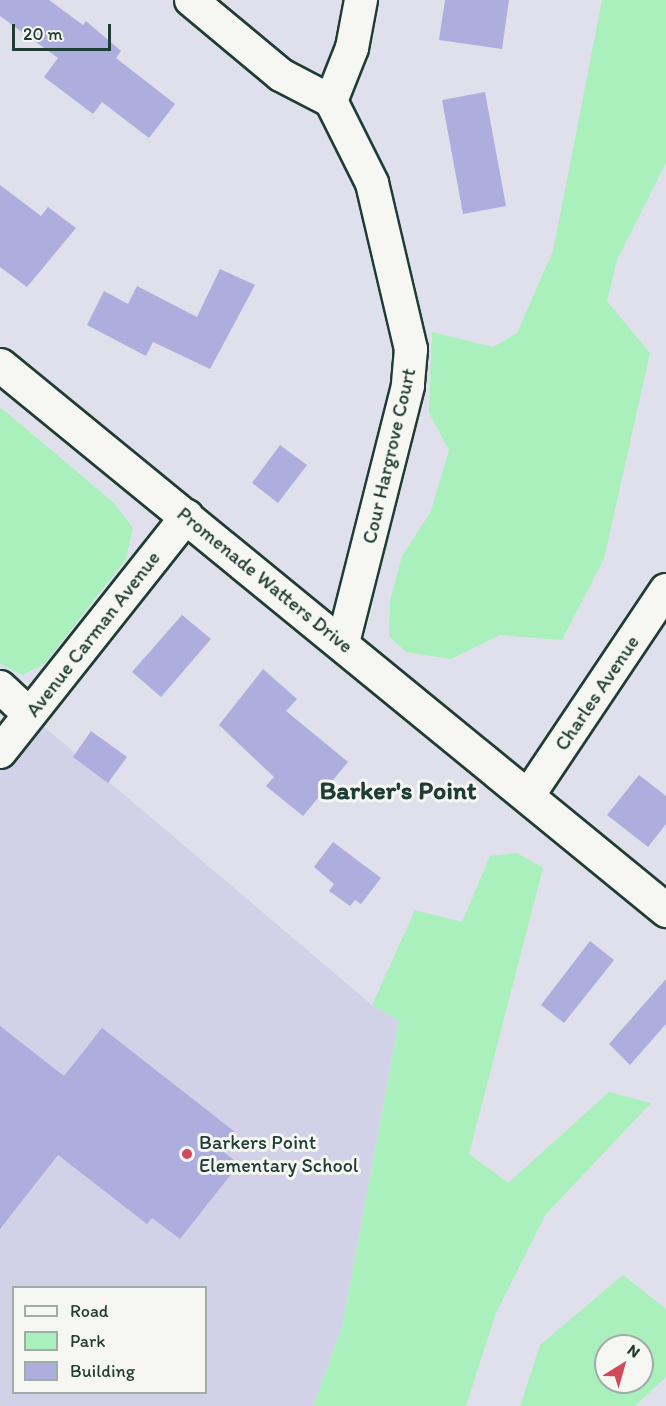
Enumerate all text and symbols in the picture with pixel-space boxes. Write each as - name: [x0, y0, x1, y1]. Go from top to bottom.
- scale bar: [15, 12, 114, 50]
- text: 20 m: [23, 23, 63, 45]
- street label: Cour Hargrove Court: [357, 366, 421, 546]
- street label: Promenade Watters Drive: [172, 502, 358, 658]
- street label: Avenue Carman Avenue: [21, 547, 165, 721]
- street label: Charles Avenue: [550, 631, 644, 755]
- district label: Barker's Point: [319, 775, 477, 807]
- place label: Barkers Point Elementary School: [199, 1130, 358, 1177]
- marker: Barkers Point Elementary School: [180, 1147, 194, 1161]
- legend: [12, 1286, 207, 1394]
- text: Road: [70, 1300, 109, 1322]
- text: Park: [70, 1330, 105, 1352]
- north arrow: [594, 1334, 654, 1394]
- text: N: [624, 1340, 644, 1362]
- text: Building: [70, 1360, 135, 1382]

